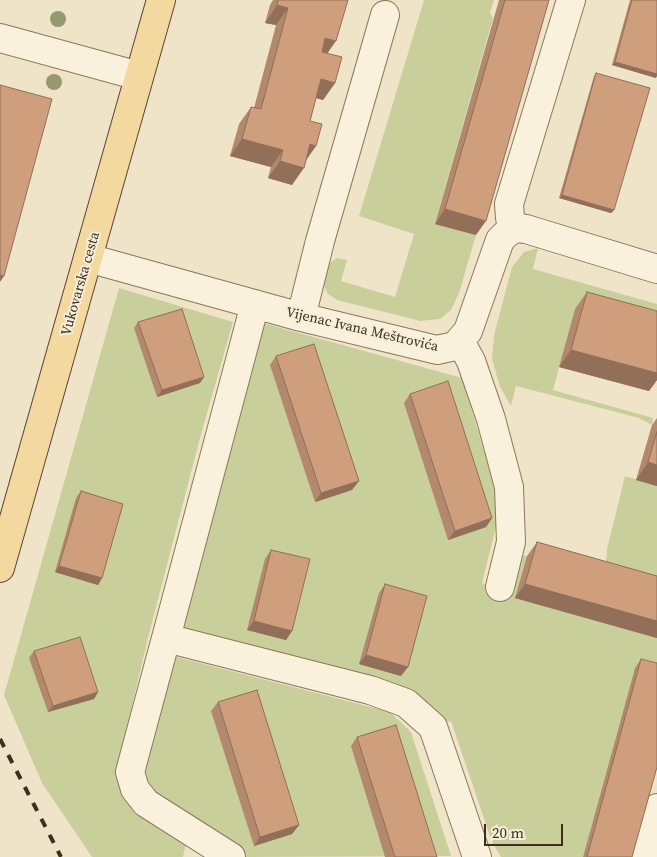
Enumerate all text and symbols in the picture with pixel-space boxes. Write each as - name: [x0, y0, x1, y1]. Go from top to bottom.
- street label: Vukovarska cesta: [58, 230, 104, 338]
- street label: Vijenac Ivana Meštrovića: [284, 304, 440, 356]
- scale bar: [487, 814, 566, 846]
- text: 20 m: [492, 822, 524, 843]

